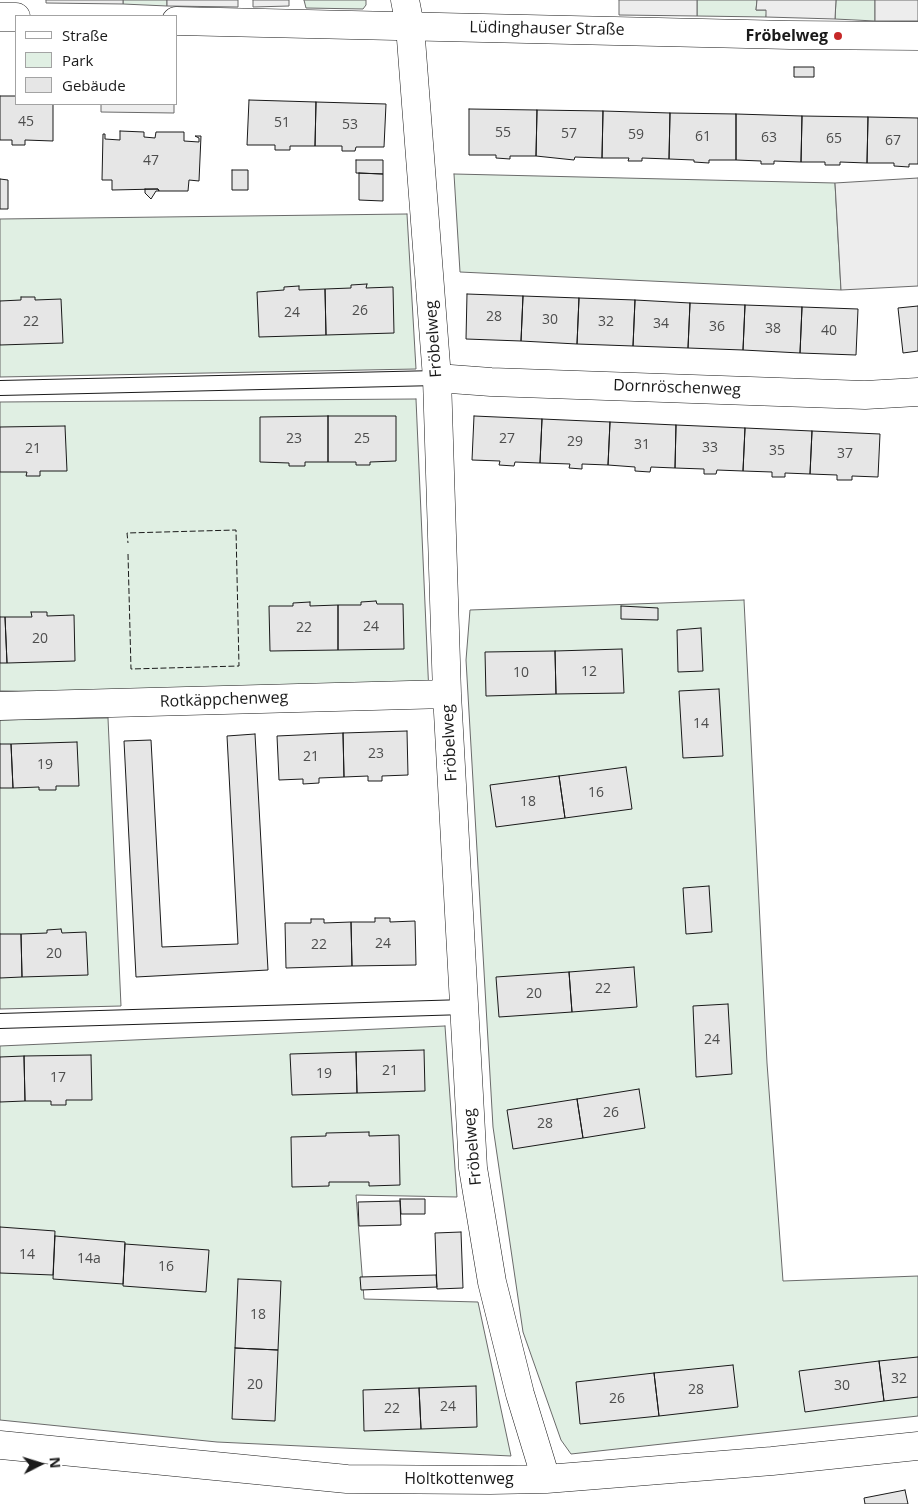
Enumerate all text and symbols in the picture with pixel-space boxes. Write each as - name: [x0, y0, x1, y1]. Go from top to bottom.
- legend: [15, 15, 178, 105]
- street label: Lüdinghauser Straße: [469, 18, 625, 40]
- text: Straße: [62, 25, 108, 45]
- place label: Fröbelweg: [745, 26, 828, 46]
- marker: Fröbelweg: [832, 30, 844, 42]
- text: Park: [62, 50, 93, 70]
- text: Gebäude: [62, 75, 126, 95]
- house number: 45: [18, 114, 34, 130]
- house number: 51: [274, 115, 290, 131]
- house number: 53: [342, 117, 358, 133]
- house number: 55: [495, 125, 511, 141]
- house number: 57: [561, 126, 577, 142]
- house number: 59: [628, 127, 644, 143]
- house number: 61: [695, 129, 711, 145]
- house number: 63: [761, 130, 777, 146]
- house number: 65: [826, 131, 842, 147]
- house number: 67: [885, 133, 901, 149]
- house number: 47: [143, 153, 159, 169]
- street label: Fröbelweg: [422, 300, 446, 378]
- house number: 26: [352, 303, 368, 319]
- house number: 24: [284, 305, 300, 321]
- house number: 28: [486, 309, 502, 325]
- house number: 30: [542, 312, 558, 328]
- house number: 22: [23, 314, 39, 330]
- house number: 32: [598, 314, 614, 330]
- house number: 34: [653, 316, 669, 332]
- house number: 36: [709, 319, 725, 335]
- house number: 38: [765, 321, 781, 337]
- house number: 40: [821, 323, 837, 339]
- street label: Dornröschenweg: [613, 376, 741, 400]
- house number: 23: [286, 431, 302, 447]
- house number: 25: [354, 431, 370, 447]
- house number: 27: [499, 431, 515, 447]
- house number: 29: [567, 434, 583, 450]
- house number: 31: [634, 437, 650, 453]
- house number: 33: [702, 440, 718, 456]
- house number: 21: [25, 441, 41, 457]
- house number: 35: [769, 443, 785, 459]
- house number: 37: [837, 446, 853, 462]
- house number: 24: [363, 619, 379, 635]
- house number: 22: [296, 620, 312, 636]
- house number: 20: [32, 631, 48, 647]
- house number: 12: [581, 664, 597, 680]
- house number: 10: [513, 665, 529, 681]
- street label: Rotkäppchenweg: [159, 688, 289, 712]
- street label: Fröbelweg: [438, 704, 462, 782]
- house number: 14: [693, 716, 709, 732]
- house number: 23: [368, 746, 384, 762]
- house number: 21: [303, 749, 319, 765]
- house number: 19: [37, 757, 53, 773]
- house number: 16: [588, 785, 604, 801]
- house number: 18: [520, 794, 536, 810]
- house number: 24: [375, 936, 391, 952]
- house number: 22: [311, 937, 327, 953]
- house number: 20: [46, 946, 62, 962]
- house number: 22: [595, 981, 611, 997]
- house number: 20: [526, 986, 542, 1002]
- house number: 24: [704, 1032, 720, 1048]
- house number: 21: [382, 1063, 398, 1079]
- house number: 19: [316, 1066, 332, 1082]
- house number: 17: [50, 1070, 66, 1086]
- house number: 26: [603, 1105, 619, 1121]
- street label: Fröbelweg: [460, 1108, 486, 1186]
- house number: 28: [537, 1116, 553, 1132]
- house number: 14: [19, 1247, 35, 1263]
- house number: 14a: [77, 1251, 101, 1267]
- house number: 16: [158, 1259, 174, 1275]
- house number: 18: [250, 1307, 266, 1323]
- house number: 32: [891, 1371, 907, 1387]
- house number: 20: [247, 1377, 263, 1393]
- house number: 30: [834, 1378, 850, 1394]
- house number: 28: [688, 1382, 704, 1398]
- house number: 26: [609, 1391, 625, 1407]
- house number: 24: [440, 1399, 456, 1415]
- house number: 22: [384, 1401, 400, 1417]
- north arrow: [15, 1439, 65, 1489]
- text: N: [45, 1456, 65, 1469]
- street label: Holtkottenweg: [404, 1469, 514, 1489]

